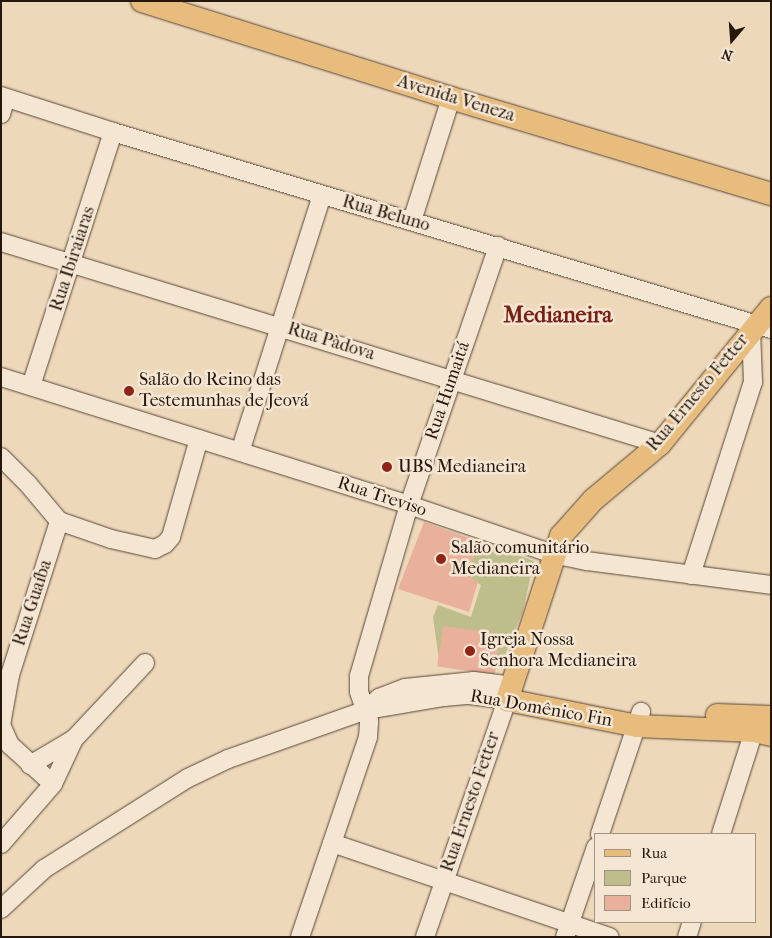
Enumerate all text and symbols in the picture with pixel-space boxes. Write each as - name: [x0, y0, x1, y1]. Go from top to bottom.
- north arrow: [707, 15, 757, 65]
- text: N: [720, 45, 735, 64]
- street label: Avenida Veneza: [395, 71, 517, 127]
- street label: Rua Beluno: [340, 191, 432, 237]
- street label: Rua Ibiraiaras: [46, 204, 100, 314]
- district label: Medianeira: [504, 303, 612, 329]
- street label: Rua Pàdova: [285, 319, 377, 365]
- street label: Rua Ernesto Fetter: [642, 330, 754, 456]
- street label: Rua Humaitá: [421, 339, 475, 443]
- place label: Salão do Reino das Testemunhas de Jeová: [139, 370, 309, 412]
- marker: Salão do Reino das Testemunhas de Jeová: [123, 385, 135, 397]
- place label: UBS Medianeira: [398, 456, 526, 478]
- marker: UBS Medianeira: [380, 460, 394, 474]
- street label: Rua Treviso: [335, 472, 429, 522]
- place label: Salão comunitário Medianeira: [451, 538, 589, 580]
- marker: Salão comunitário Medianeira: [435, 553, 447, 565]
- street label: Rua Guaíba: [9, 557, 57, 649]
- place label: Igreja Nossa Senhora Medianeira: [480, 630, 637, 672]
- marker: Igreja Nossa Senhora Medianeira: [464, 645, 476, 657]
- street label: Rua Domênico Fin: [468, 686, 614, 732]
- street label: Rua Ernesto Fetter: [437, 729, 505, 875]
- legend: [594, 833, 757, 923]
- text: Rua: [641, 844, 667, 862]
- text: Parque: [641, 869, 687, 887]
- text: Edifício: [641, 894, 691, 912]

